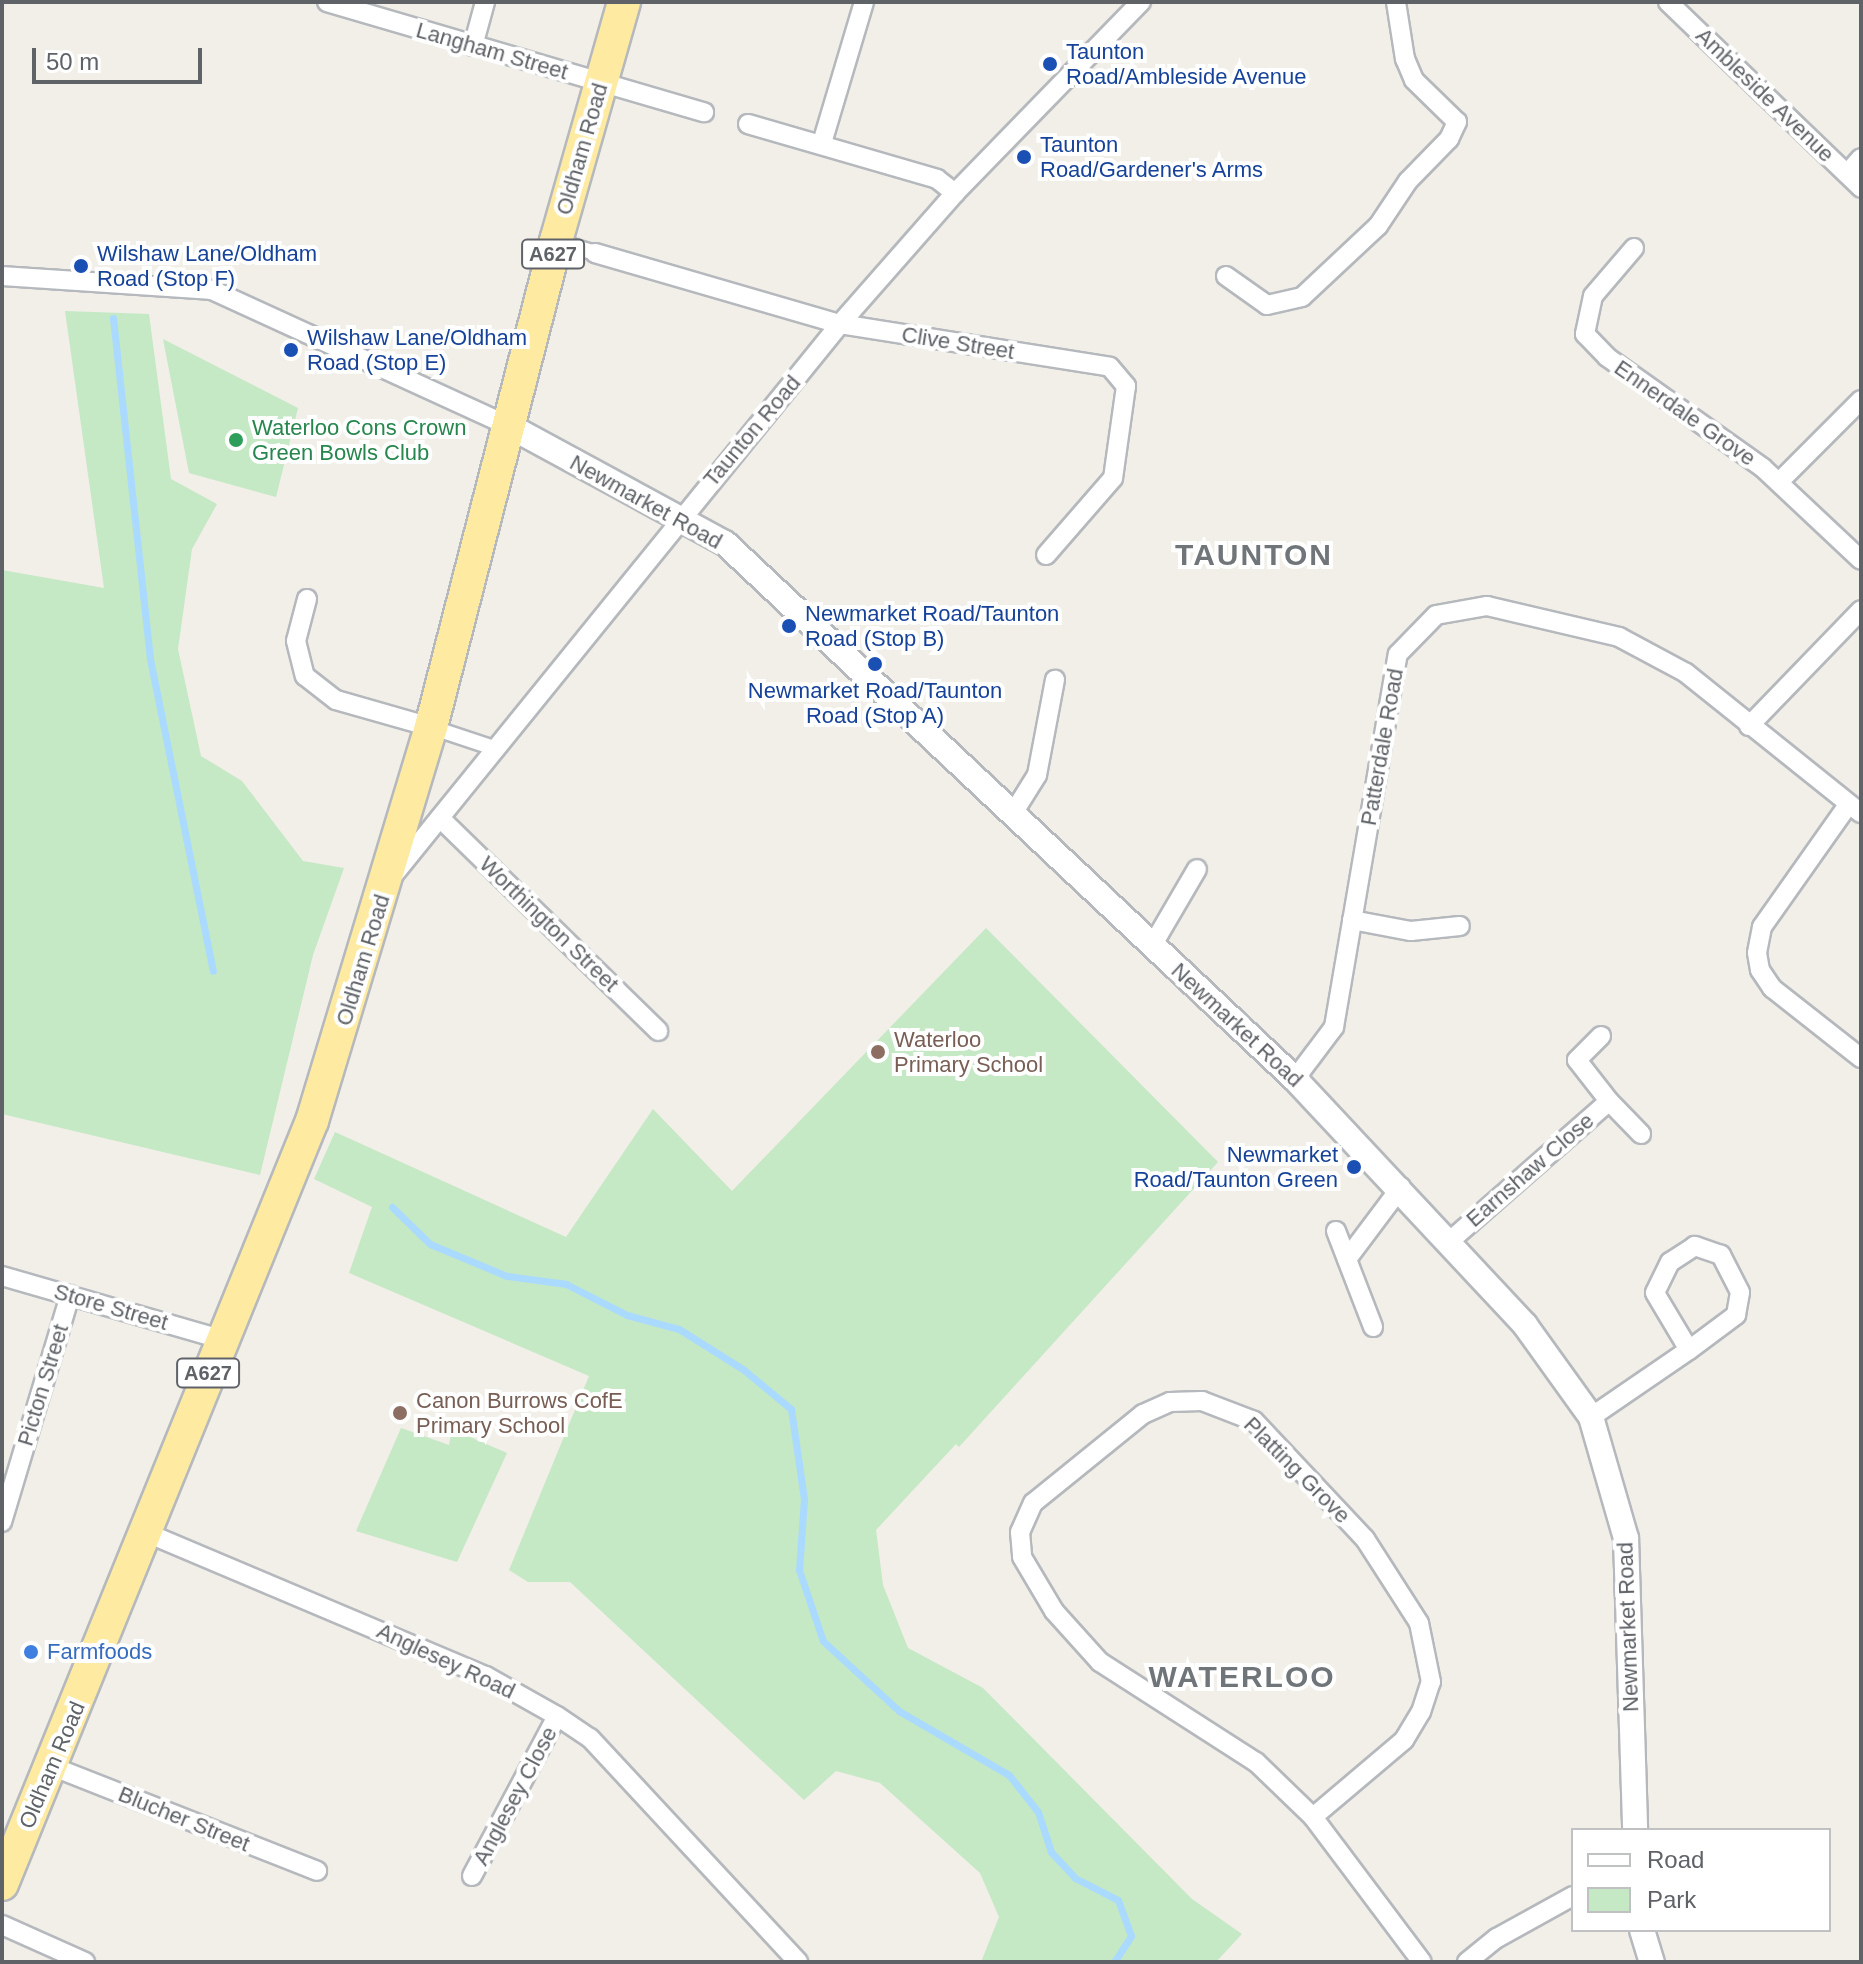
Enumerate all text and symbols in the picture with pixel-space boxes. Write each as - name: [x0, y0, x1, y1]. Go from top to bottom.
- street label: Langham Street: [413, 17, 571, 85]
- street label: Ambleside Avenue: [1690, 22, 1840, 168]
- scale bar: [36, 32, 206, 82]
- place label: Taunton Road/Ambleside Avenue: [1066, 38, 1308, 90]
- text: 50 m: [46, 48, 99, 75]
- marker: Taunton Road/Ambleside Avenue: [1041, 55, 1059, 73]
- street label: Oldham Road: [551, 80, 613, 218]
- place label: Taunton Road/Gardener's Arms: [1040, 131, 1264, 182]
- marker: Taunton Road/Gardener's Arms: [1015, 148, 1033, 166]
- road number: A627: [521, 238, 585, 270]
- place label: Wilshaw Lane/Oldham Road (Stop F): [97, 240, 317, 292]
- marker: Wilshaw Lane/Oldham Road (Stop F): [72, 257, 90, 275]
- street label: Clive Street: [900, 321, 1016, 365]
- place label: Wilshaw Lane/Oldham Road (Stop E): [307, 324, 527, 376]
- marker: Wilshaw Lane/Oldham Road (Stop E): [282, 341, 300, 359]
- street label: Ennerdale Grove: [1609, 354, 1761, 472]
- street label: Taunton Road: [698, 370, 806, 492]
- place label: Waterloo Cons Crown Green Bowls Club: [252, 414, 466, 466]
- marker: Waterloo Cons Crown Green Bowls Club: [227, 431, 245, 449]
- street label: Newmarket Road: [565, 449, 727, 555]
- district label: TAUNTON: [1175, 537, 1333, 573]
- place label: Newmarket Road/Taunton Road (Stop B): [805, 600, 1059, 652]
- marker: Newmarket Road/Taunton Road (Stop B): [780, 617, 798, 635]
- marker: Newmarket Road/Taunton Road (Stop A): [866, 655, 884, 673]
- street label: Patterdale Road: [1355, 666, 1409, 828]
- place label: Newmarket Road/Taunton Road (Stop A): [748, 677, 1002, 728]
- street label: Worthington Street: [474, 851, 624, 997]
- street label: Oldham Road: [331, 891, 395, 1029]
- street label: Newmarket Road: [1166, 957, 1308, 1093]
- place label: Waterloo Primary School: [894, 1026, 1043, 1078]
- marker: Waterloo Primary School: [869, 1043, 887, 1061]
- street label: Earnshaw Close: [1461, 1107, 1599, 1233]
- place label: Newmarket Road/Taunton Green: [1134, 1141, 1338, 1192]
- marker: Newmarket Road/Taunton Green: [1345, 1158, 1363, 1176]
- street label: Store Street: [51, 1278, 171, 1336]
- street label: Picton Street: [12, 1321, 74, 1449]
- road number: A627: [176, 1357, 240, 1389]
- place label: Canon Burrows CofE Primary School: [416, 1387, 623, 1438]
- marker: Canon Burrows CofE Primary School: [391, 1404, 409, 1422]
- street label: Platting Grove: [1238, 1411, 1356, 1529]
- street label: Newmarket Road: [1612, 1542, 1644, 1712]
- street label: Anglesey Road: [373, 1618, 519, 1704]
- place label: Farmfoods: [47, 1639, 152, 1665]
- marker: Farmfoods: [22, 1643, 40, 1661]
- district label: WATERLOO: [1148, 1659, 1336, 1695]
- street label: Oldham Road: [13, 1697, 91, 1833]
- street label: Anglesey Close: [467, 1722, 563, 1870]
- street label: Blucher Street: [114, 1781, 254, 1857]
- legend: [1571, 1828, 1831, 1932]
- text: Road: [1647, 1846, 1704, 1873]
- text: Park: [1647, 1886, 1696, 1913]

